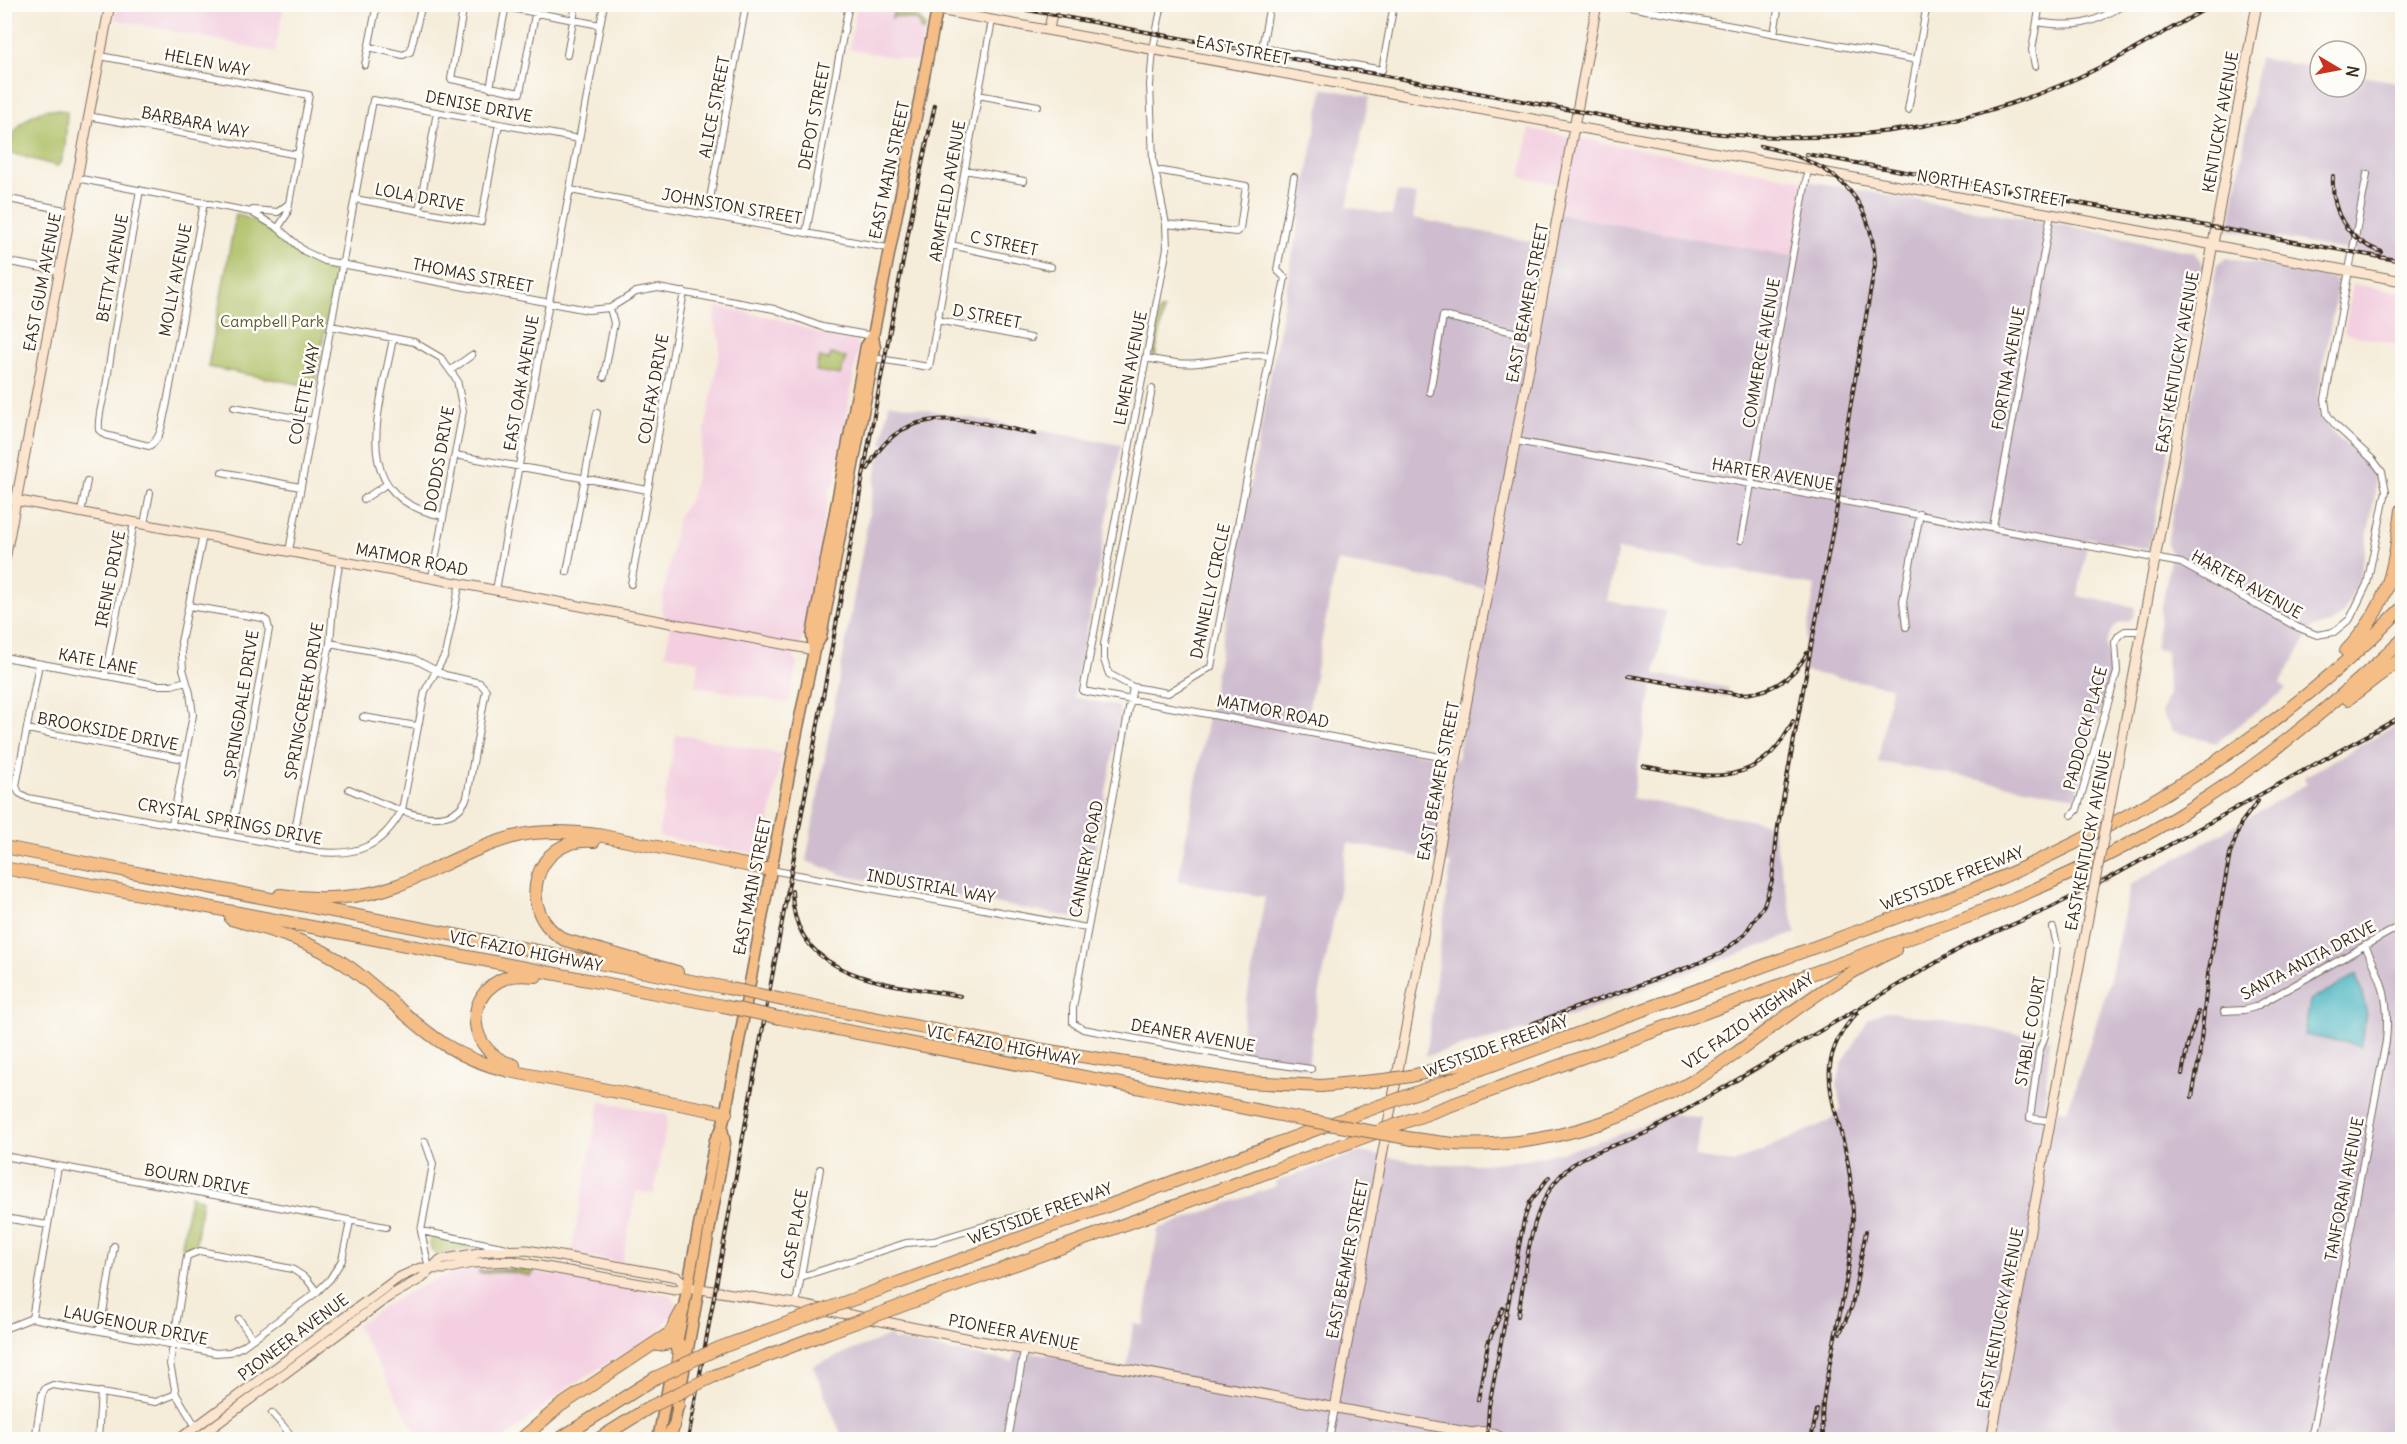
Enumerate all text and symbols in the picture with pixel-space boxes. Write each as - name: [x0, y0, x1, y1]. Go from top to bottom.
- street label: EAST STREET: [1194, 31, 1292, 69]
- north arrow: [2308, 39, 2368, 99]
- street label: HELEN WAY: [163, 44, 251, 80]
- street label: KENTUCKY AVENUE: [2198, 50, 2242, 194]
- street label: ALICE STREET: [694, 54, 734, 160]
- street label: DEPOT STREET: [794, 61, 834, 171]
- text: N: [2342, 64, 2364, 79]
- street label: DENISE DRIVE: [424, 86, 534, 126]
- street label: EAST MAIN STREET: [865, 99, 913, 241]
- street label: BARBARA WAY: [140, 102, 250, 142]
- street label: ARMFIELD AVENUE: [925, 119, 969, 263]
- street label: NORTH EAST STREET: [1915, 165, 2069, 211]
- street label: LOLA DRIVE: [373, 178, 467, 216]
- street label: JOHNSTON STREET: [660, 184, 804, 228]
- street label: EAST GUM AVENUE: [19, 211, 65, 353]
- street label: BETTY AVENUE: [92, 212, 132, 324]
- street label: MOLLY AVENUE: [154, 222, 196, 338]
- street label: EAST BEAMER STREET: [1502, 222, 1552, 384]
- street label: C STREET: [968, 226, 1040, 260]
- street label: THOMAS STREET: [411, 253, 535, 297]
- street label: EAST KENTUCKY AVENUE: [2151, 270, 2203, 454]
- street label: COMMERCE AVENUE: [1738, 276, 1784, 430]
- street label: D STREET: [951, 300, 1023, 332]
- street label: FORTNA AVENUE: [1987, 305, 2029, 431]
- street label: LEMEN AVENUE: [1109, 309, 1151, 427]
- park label: Campbell Park: [220, 311, 324, 331]
- street label: EAST OAK AVENUE: [499, 313, 543, 453]
- street label: COLFAX DRIVE: [633, 332, 673, 446]
- street label: COLETTE WAY: [284, 341, 324, 447]
- street label: DODDS DRIVE: [420, 405, 458, 513]
- street label: HARTER AVENUE: [1710, 453, 1836, 495]
- street label: DANNELLY CIRCLE: [1186, 521, 1234, 661]
- street label: IRENE DRIVE: [91, 529, 129, 629]
- street label: MATMOR ROAD: [354, 538, 470, 580]
- street label: HARTER AVENUE: [2188, 545, 2306, 623]
- street label: SPRINGCREEK DRIVE: [280, 621, 328, 781]
- street label: SPRINGDALE DRIVE: [219, 628, 263, 780]
- street label: KATE LANE: [57, 644, 139, 678]
- street label: PADDOCK PLACE: [2059, 664, 2111, 792]
- street label: MATMOR ROAD: [1215, 690, 1331, 732]
- street label: EAST BEAMER STREET: [1413, 700, 1463, 862]
- street label: BROOKSIDE DRIVE: [36, 707, 180, 755]
- street label: EAST KENTUCKY AVENUE: [2061, 748, 2115, 932]
- street label: CRYSTAL SPRINGS DRIVE: [136, 793, 324, 849]
- street label: CANNERY ROAD: [1065, 799, 1107, 919]
- street label: EAST MAIN STREET: [729, 815, 775, 957]
- street label: WESTSIDE FREEWAY: [1877, 841, 2027, 915]
- street label: INDUSTRIAL WAY: [865, 865, 997, 907]
- street label: SANTA ANITA DRIVE: [2237, 916, 2379, 1004]
- street label: VIC FAZIO HIGHWAY: [448, 926, 604, 976]
- street label: VIC FAZIO HIGHWAY: [1679, 968, 1818, 1074]
- street label: STABLE COURT: [2011, 975, 2049, 1087]
- street label: WESTSIDE FREEWAY: [1421, 1011, 1571, 1081]
- street label: DEANER AVENUE: [1129, 1014, 1257, 1056]
- street label: VIC FAZIO HIGHWAY: [925, 1020, 1081, 1070]
- street label: TANFORAN AVENUE: [2320, 1115, 2368, 1263]
- street label: BOURN DRIVE: [143, 1159, 251, 1199]
- street label: WESTSIDE FREEWAY: [965, 1178, 1115, 1248]
- street label: EAST BEAMER STREET: [1322, 1178, 1372, 1340]
- street label: CASE PLACE: [776, 1187, 812, 1281]
- street label: EAST KENTUCKY AVENUE: [1973, 1226, 2027, 1410]
- street label: PIONEER AVENUE: [234, 1289, 352, 1385]
- street label: LAUGENOUR DRIVE: [62, 1301, 210, 1349]
- street label: PIONEER AVENUE: [947, 1309, 1081, 1355]

